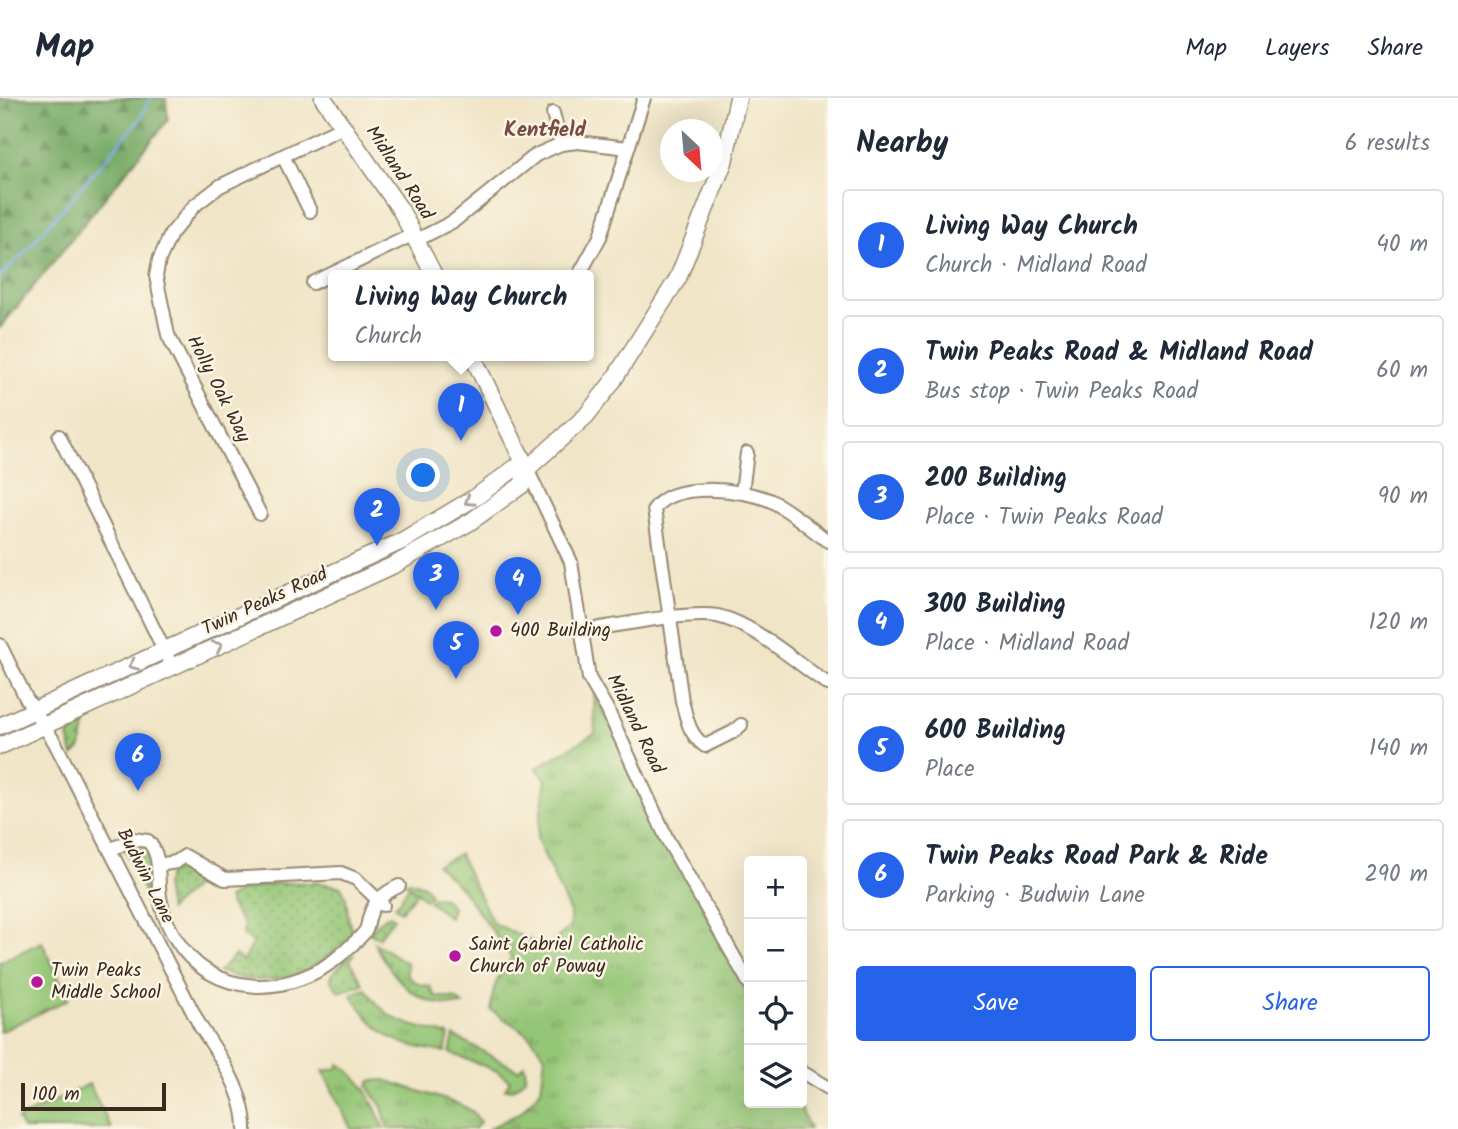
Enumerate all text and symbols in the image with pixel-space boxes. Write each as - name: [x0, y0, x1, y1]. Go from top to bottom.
- text: Map: [35, 22, 95, 75]
- text: Map: [1185, 29, 1227, 68]
- text: Layers: [1265, 29, 1329, 68]
- text: Share: [1367, 29, 1423, 68]
- district label: Kentfield: [504, 114, 587, 147]
- north arrow: [660, 119, 723, 182]
- street label: Midland Road: [357, 120, 441, 227]
- text: Nearby: [856, 120, 948, 168]
- text: 6 results: [1345, 126, 1430, 162]
- text: Living Way Church: [925, 206, 1138, 248]
- text: 1: [878, 227, 884, 263]
- text: 40 m: [1376, 227, 1428, 263]
- text: Church · Midland Road: [925, 248, 1147, 284]
- popup: [328, 270, 594, 361]
- text: Living Way Church: [355, 277, 567, 319]
- text: Church: [355, 319, 422, 355]
- street label: Holly Oak Way: [178, 330, 258, 449]
- text: Twin Peaks Road & Midland Road: [925, 332, 1313, 374]
- text: 2: [874, 353, 888, 389]
- text: 60 m: [1376, 353, 1428, 389]
- text: Bus stop · Twin Peaks Road: [925, 374, 1198, 410]
- pin: 1: [438, 383, 484, 441]
- your location: [406, 458, 440, 492]
- text: 200 Building: [925, 458, 1067, 500]
- text: 3: [875, 479, 887, 515]
- text: 90 m: [1378, 479, 1428, 515]
- pin: 2: [354, 488, 400, 546]
- one-way arrow: [464, 493, 477, 506]
- text: Place · Twin Peaks Road: [925, 500, 1163, 536]
- pin: 3: [413, 552, 459, 610]
- pin: 4: [495, 557, 541, 615]
- street label: Twin Peaks Road: [197, 560, 333, 644]
- text: 300 Building: [925, 584, 1066, 626]
- text: 4: [875, 605, 887, 641]
- text: 120 m: [1368, 605, 1428, 641]
- place label: 400 Building: [510, 616, 611, 646]
- pin: 5: [433, 621, 479, 679]
- marker: 400 Building: [488, 623, 504, 639]
- text: Place · Midland Road: [925, 626, 1129, 662]
- one-way arrow: [211, 641, 223, 655]
- one-way arrow: [128, 657, 141, 671]
- street label: Midland Road: [598, 669, 672, 780]
- text: 600 Building: [925, 710, 1066, 752]
- text: 5: [875, 731, 887, 767]
- text: 140 m: [1369, 731, 1428, 767]
- pin: 6: [115, 733, 161, 791]
- text: Place: [925, 752, 975, 788]
- street label: Budwin Lane: [108, 823, 182, 929]
- text: Twin Peaks Road Park & Ride: [925, 836, 1268, 878]
- map controls: [744, 856, 807, 1108]
- button: +: [744, 856, 807, 919]
- text: 6: [875, 857, 887, 893]
- text: 290 m: [1364, 857, 1428, 893]
- text: Parking · Budwin Lane: [925, 878, 1145, 914]
- button: −: [744, 919, 807, 982]
- place label: Saint Gabriel Catholic Church of Poway: [469, 930, 644, 982]
- marker: Saint Gabriel Catholic Church of Poway: [447, 948, 463, 964]
- place label: Twin Peaks Middle School: [51, 956, 161, 1008]
- button: Save: [856, 966, 1136, 1041]
- button: Share: [1150, 966, 1430, 1041]
- marker: Twin Peaks Middle School: [29, 974, 45, 990]
- button: locate: [744, 982, 807, 1045]
- button: layers: [744, 1045, 807, 1108]
- scale bar: [21, 1080, 166, 1112]
- text: 100 m: [32, 1080, 80, 1110]

